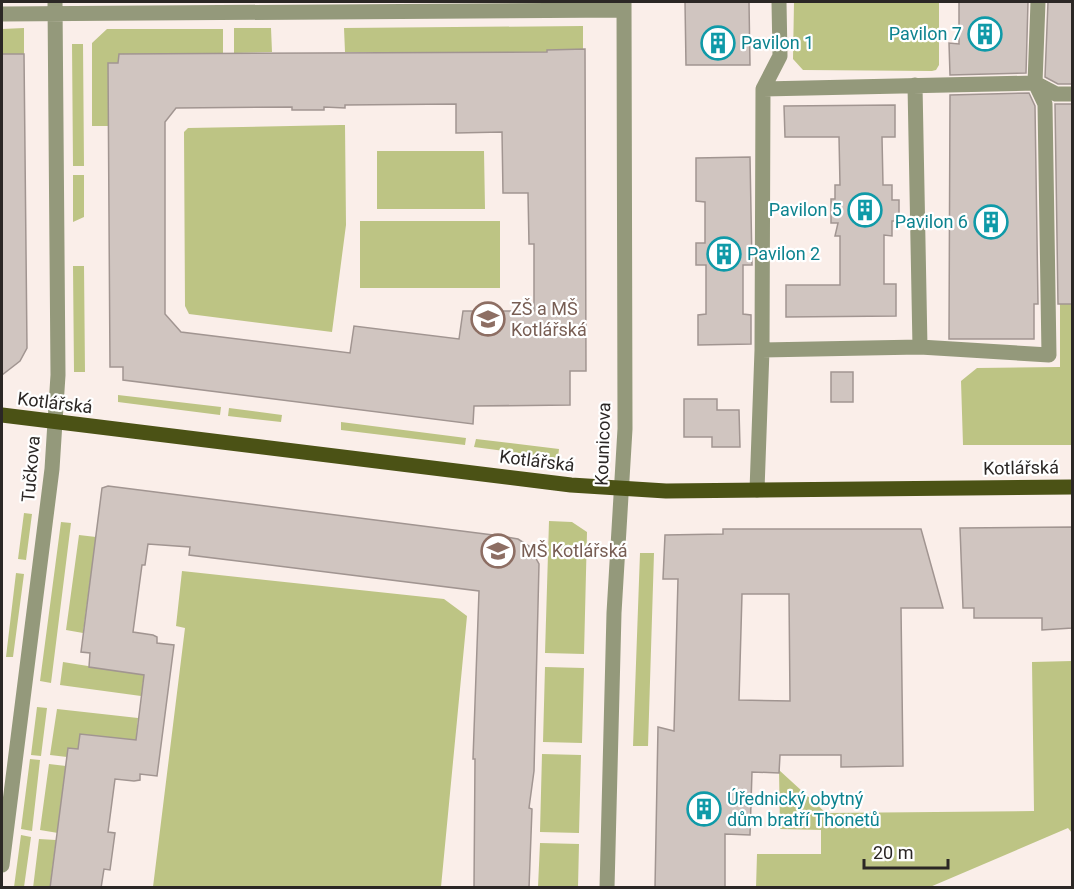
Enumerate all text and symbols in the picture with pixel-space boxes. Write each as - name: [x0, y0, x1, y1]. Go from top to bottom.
- building icon: Pavilon 7: [967, 16, 1003, 52]
- place label: Pavilon 7: [889, 23, 962, 44]
- building icon: Pavilon 1: [700, 25, 736, 61]
- place label: Pavilon 1: [741, 32, 814, 53]
- building icon: Pavilon 5: [847, 192, 883, 228]
- place label: Pavilon 5: [769, 199, 842, 220]
- building icon: Pavilon 6: [973, 204, 1009, 240]
- place label: Pavilon 6: [895, 211, 968, 232]
- building icon: Pavilon 2: [706, 236, 742, 272]
- place label: Pavilon 2: [747, 243, 820, 264]
- place label: ZŠ a MŠ Kotlářská: [511, 298, 587, 340]
- school or university icon: ZŠ a MŠ Kotlářská: [470, 301, 506, 337]
- street label: Kotlářská: [16, 387, 94, 418]
- street label: Kounicova: [591, 402, 614, 486]
- street label: Tučkova: [17, 435, 44, 503]
- street label: Kotlářská: [498, 445, 576, 476]
- street label: Kotlářská: [983, 456, 1059, 479]
- school or university icon: MŠ Kotlářská: [480, 533, 516, 569]
- place label: MŠ Kotlářská: [521, 540, 628, 561]
- place label: Úřednický obytný dům bratří Thonetů: [727, 788, 880, 830]
- building icon: Úřednický obytný dům bratří Thonetů: [686, 791, 722, 827]
- scale bar: [864, 832, 948, 870]
- text: 20 m: [873, 842, 913, 863]

